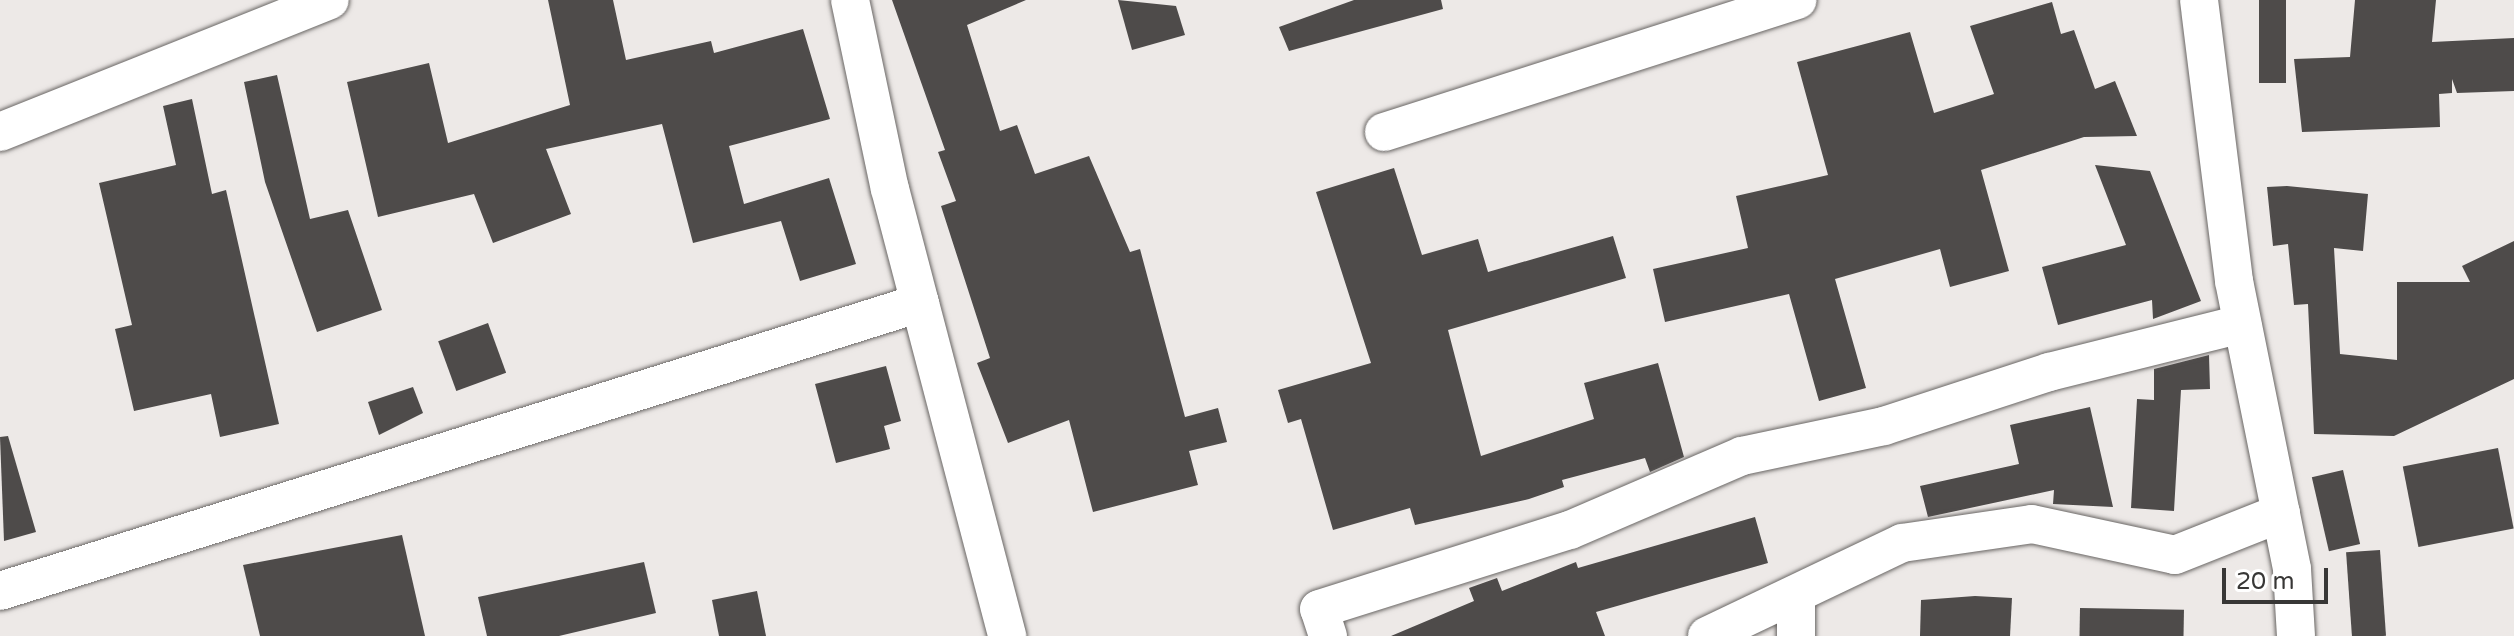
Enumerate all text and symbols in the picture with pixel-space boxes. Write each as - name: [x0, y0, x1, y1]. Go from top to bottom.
- scale bar: [2226, 552, 2332, 602]
- text: 20 m: [2236, 567, 2294, 596]

